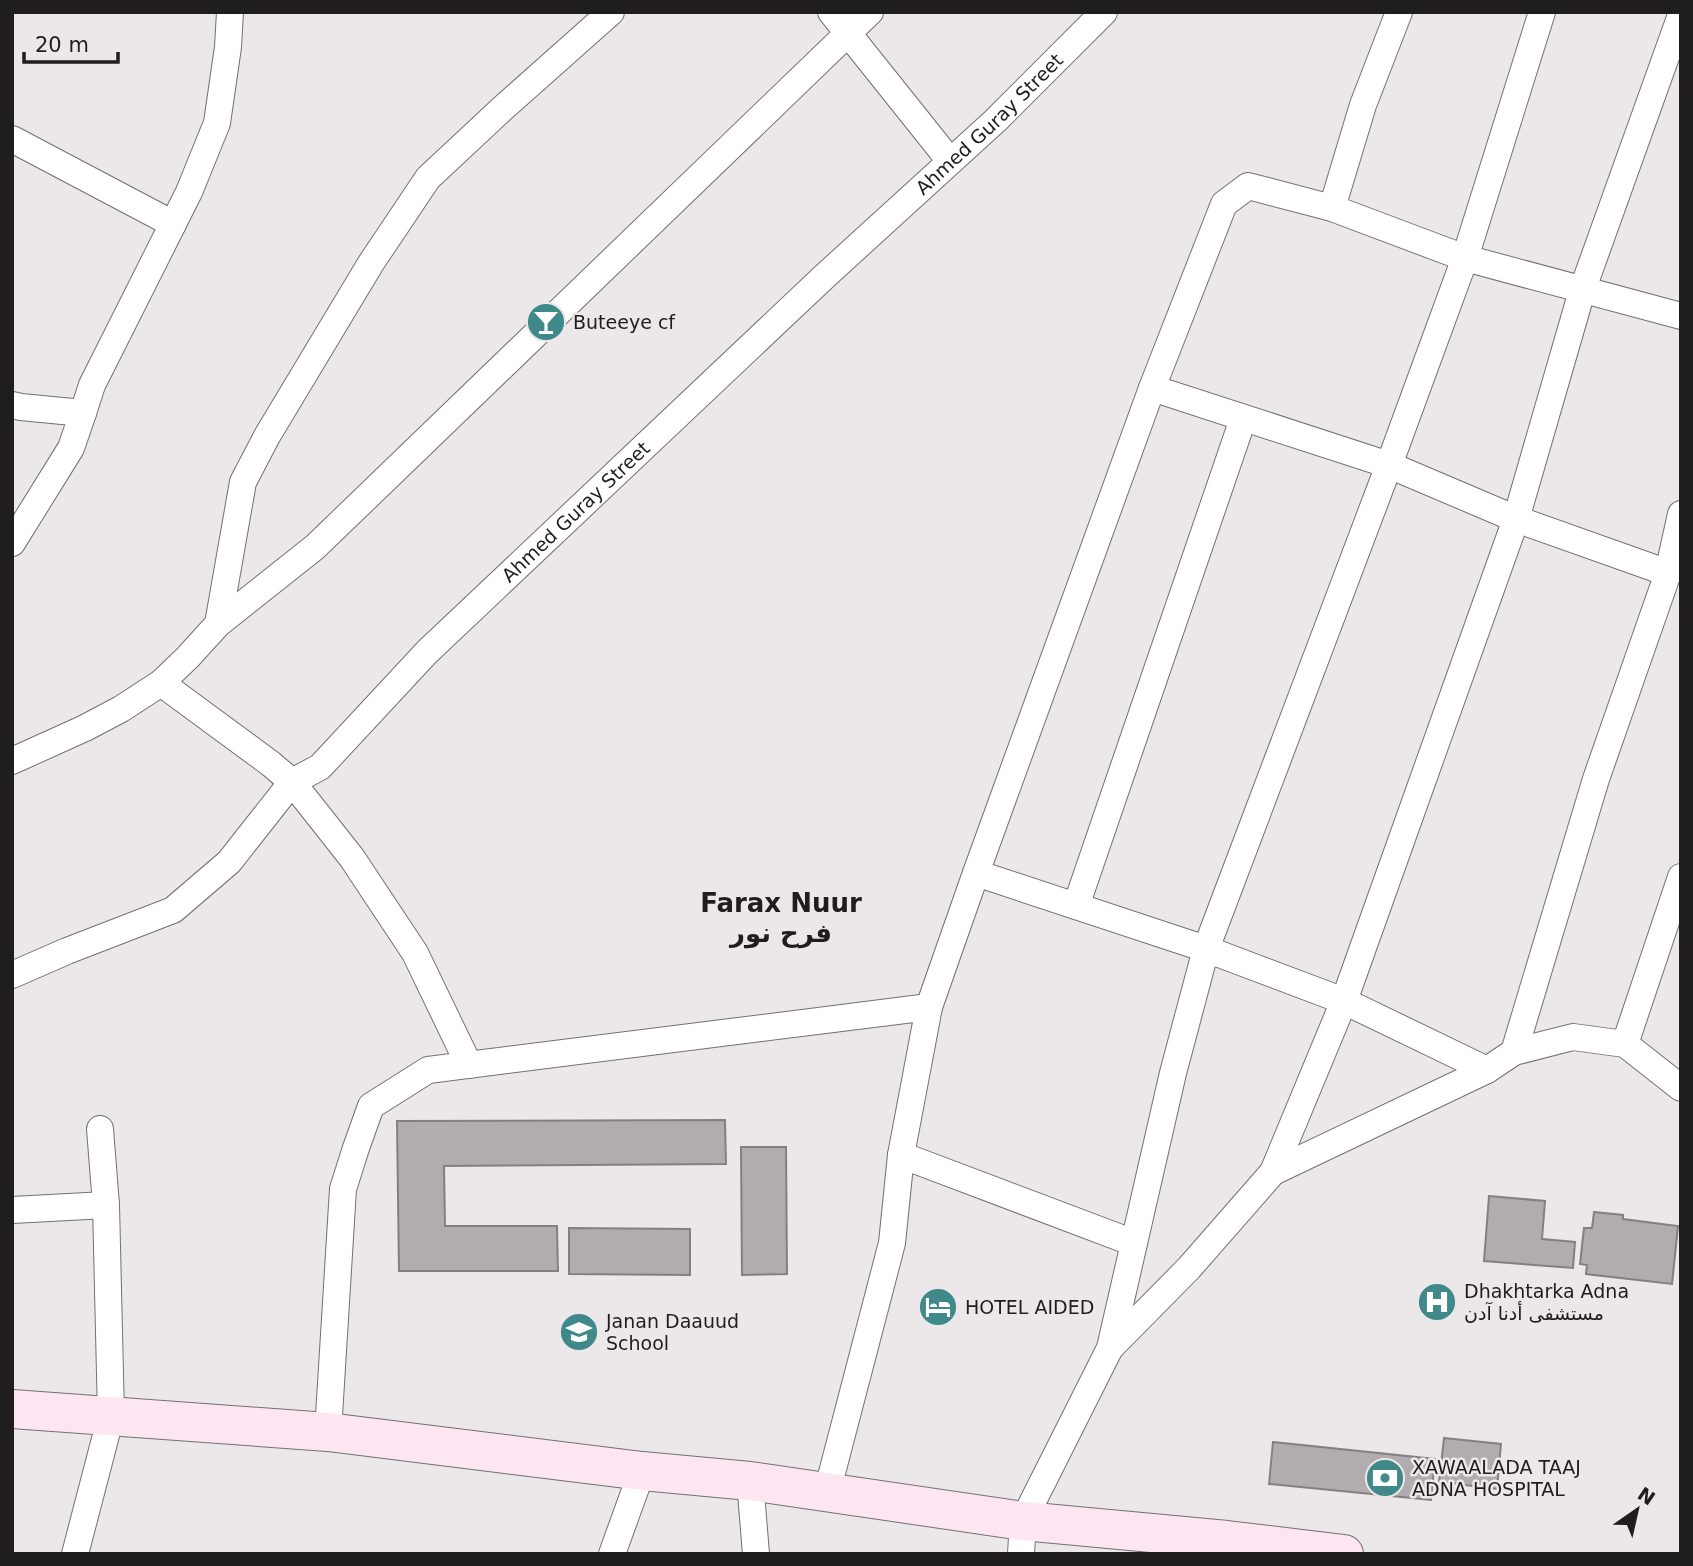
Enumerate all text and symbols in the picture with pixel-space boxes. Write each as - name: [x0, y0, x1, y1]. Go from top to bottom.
- scale bar: [24, 21, 119, 65]
- text: 20 m: [35, 33, 89, 57]
- street label: Ahmed Guray Street: [911, 49, 1067, 199]
- bar icon: Buteeye cf: [525, 301, 567, 343]
- place label: Buteeye cf: [573, 311, 676, 333]
- street label: Ahmed Guray Street: [497, 437, 654, 587]
- district label: Farax Nuur فرح نور: [700, 888, 862, 949]
- place label: Dhakhtarka Adna مستشفى أدنا آدن: [1464, 1280, 1629, 1324]
- hospital icon: Dhakhtarka Adna مستشفى أدنا آدن: [1416, 1281, 1458, 1323]
- hotel icon: HOTEL AIDED: [917, 1286, 959, 1328]
- place label: HOTEL AIDED: [965, 1296, 1094, 1318]
- place label: Janan Daauud School: [605, 1310, 739, 1354]
- school or university icon: Janan Daauud School: [558, 1311, 600, 1353]
- place label: XAWAALADA TAAJ ADNA HOSPITAL: [1412, 1456, 1581, 1500]
- bank icon: XAWAALADA TAAJ ADNA HOSPITAL: [1364, 1457, 1406, 1499]
- north arrow: [1602, 1475, 1672, 1545]
- text: N: [1634, 1482, 1659, 1509]

